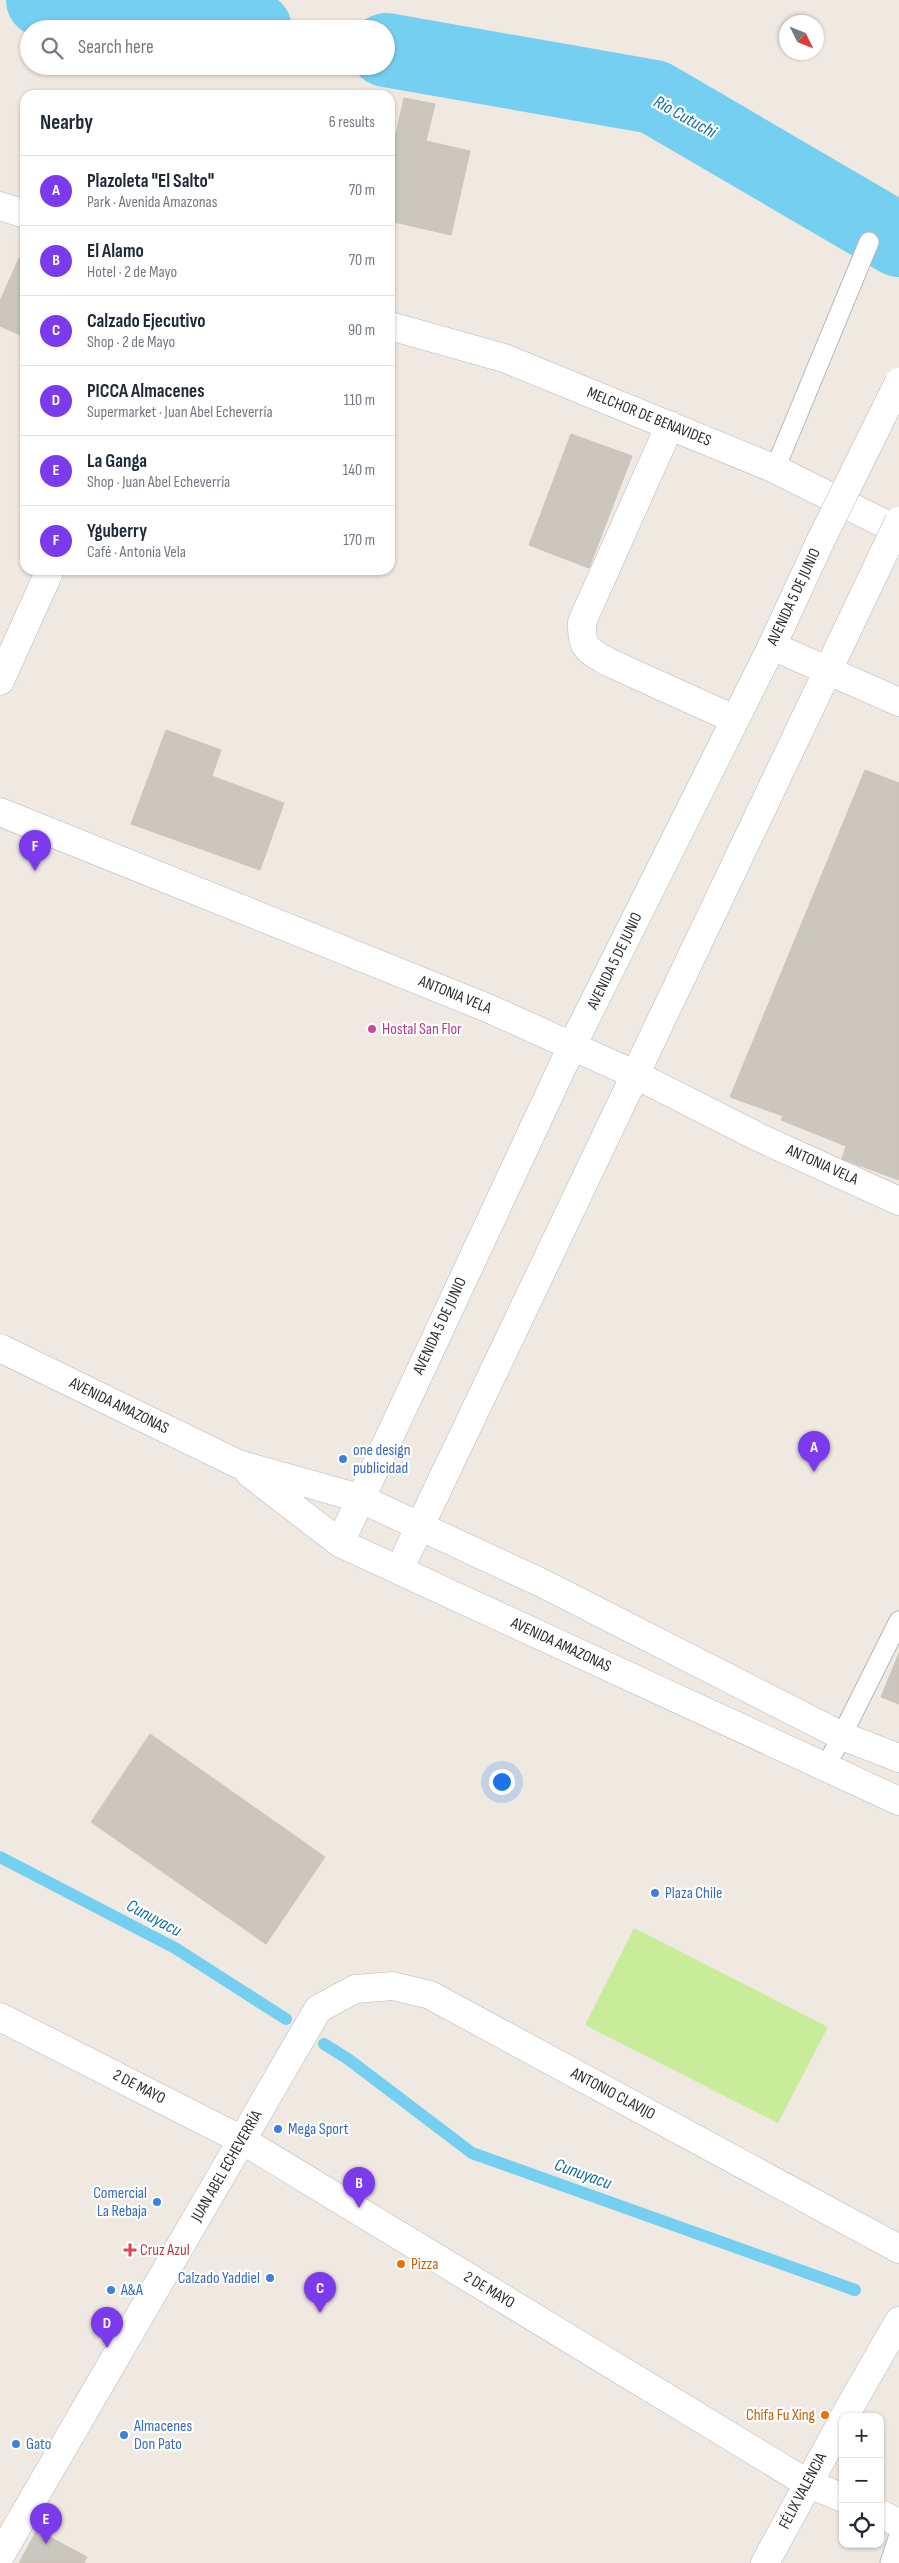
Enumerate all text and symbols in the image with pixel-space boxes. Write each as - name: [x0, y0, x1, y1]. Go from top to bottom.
- north arrow: [779, 15, 824, 60]
- search box: [20, 20, 395, 75]
- icon: search: [38, 34, 66, 62]
- text: Search here: [78, 36, 154, 59]
- water label: Río Cutuchi: [650, 91, 720, 143]
- text: Nearby: [40, 110, 93, 135]
- text: 6 results: [329, 113, 375, 132]
- text: Plazoleta "El Salto": [87, 170, 214, 193]
- text: A: [52, 181, 60, 200]
- text: 70 m: [349, 181, 375, 200]
- text: Park · Avenida Amazonas: [87, 193, 218, 212]
- text: El Alamo: [87, 240, 144, 263]
- text: B: [52, 251, 60, 270]
- text: 70 m: [349, 251, 375, 270]
- text: Hotel · 2 de Mayo: [87, 263, 177, 282]
- text: Calzado Ejecutivo: [87, 310, 206, 333]
- text: C: [52, 321, 60, 340]
- text: 90 m: [348, 321, 375, 340]
- text: Shop · 2 de Mayo: [87, 333, 175, 352]
- text: PICCA Almacenes: [87, 380, 205, 403]
- street label: MELCHOR DE BENAVIDES: [584, 383, 714, 451]
- text: D: [52, 391, 60, 410]
- text: 110 m: [344, 391, 375, 410]
- text: Supermarket · Juan Abel Echeverría: [87, 403, 273, 422]
- text: La Ganga: [87, 450, 147, 473]
- text: E: [53, 461, 59, 480]
- text: 140 m: [343, 461, 375, 480]
- text: Shop · Juan Abel Echeverría: [87, 473, 230, 492]
- text: Yguberry: [87, 520, 147, 543]
- text: F: [53, 531, 59, 550]
- text: 170 m: [343, 531, 375, 550]
- text: Café · Antonia Vela: [87, 543, 186, 562]
- street label: AVENIDA 5 DE JUNIO: [763, 545, 825, 650]
- pin: F: [19, 830, 51, 871]
- street label: AVENIDA 5 DE JUNIO: [583, 910, 647, 1013]
- street label: ANTONIA VELA: [415, 971, 494, 1018]
- place label: Hostal San Flor: [382, 1020, 462, 1039]
- marker: Hostal San Flor: [366, 1023, 378, 1035]
- street label: ANTONIA VELA: [782, 1140, 861, 1189]
- street label: AVENIDA 5 DE JUNIO: [409, 1274, 471, 1379]
- street label: AVENIDA AMAZONAS: [65, 1373, 172, 1438]
- pin: A: [798, 1431, 830, 1472]
- place label: one design publicidad: [353, 1441, 411, 1478]
- marker: one design publicidad: [337, 1453, 349, 1465]
- street label: AVENIDA AMAZONAS: [507, 1613, 614, 1677]
- your location: [489, 1769, 515, 1795]
- place label: Plaza Chile: [665, 1884, 722, 1903]
- marker: Plaza Chile: [649, 1887, 661, 1899]
- water label: Cunuyacu: [123, 1895, 186, 1941]
- street label: ANTONIO CLAVIJO: [567, 2063, 659, 2124]
- street label: 2 DE MAYO: [110, 2066, 168, 2108]
- street label: JUAN ABEL ECHEVERRÍA: [187, 2107, 267, 2226]
- place label: Mega Sport: [288, 2120, 349, 2139]
- marker: Mega Sport: [272, 2123, 284, 2135]
- water label: Cunuyacu: [552, 2154, 615, 2194]
- pin: B: [343, 2167, 375, 2208]
- place label: Comercial La Rebaja: [93, 2184, 147, 2221]
- marker: Comercial La Rebaja: [151, 2196, 163, 2208]
- place label: Cruz Azul: [140, 2241, 190, 2260]
- marker: Cruz Azul: [124, 2244, 136, 2256]
- place label: Pizza: [411, 2255, 438, 2274]
- marker: Pizza: [395, 2258, 407, 2270]
- street label: 2 DE MAYO: [460, 2267, 518, 2313]
- place label: Calzado Yaddiel: [178, 2269, 260, 2288]
- marker: Calzado Yaddiel: [264, 2272, 276, 2284]
- pin: C: [304, 2272, 336, 2313]
- place label: A&A: [120, 2281, 143, 2300]
- marker: A&A: [105, 2284, 117, 2296]
- pin: D: [91, 2307, 123, 2348]
- place label: Chifa Fu Xing: [746, 2406, 815, 2425]
- marker: Chifa Fu Xing: [819, 2409, 831, 2421]
- map controls: [839, 2413, 884, 2548]
- button: +: [839, 2413, 884, 2458]
- place label: Almacenes Don Pato: [133, 2417, 193, 2454]
- marker: Almacenes Don Pato: [118, 2429, 130, 2441]
- place label: Gato: [26, 2435, 51, 2454]
- marker: Gato: [10, 2438, 22, 2450]
- street label: FÉLIX VALENCIA: [775, 2450, 831, 2532]
- button: −: [839, 2458, 884, 2503]
- pin: E: [30, 2503, 62, 2544]
- button: locate: [839, 2503, 884, 2548]

